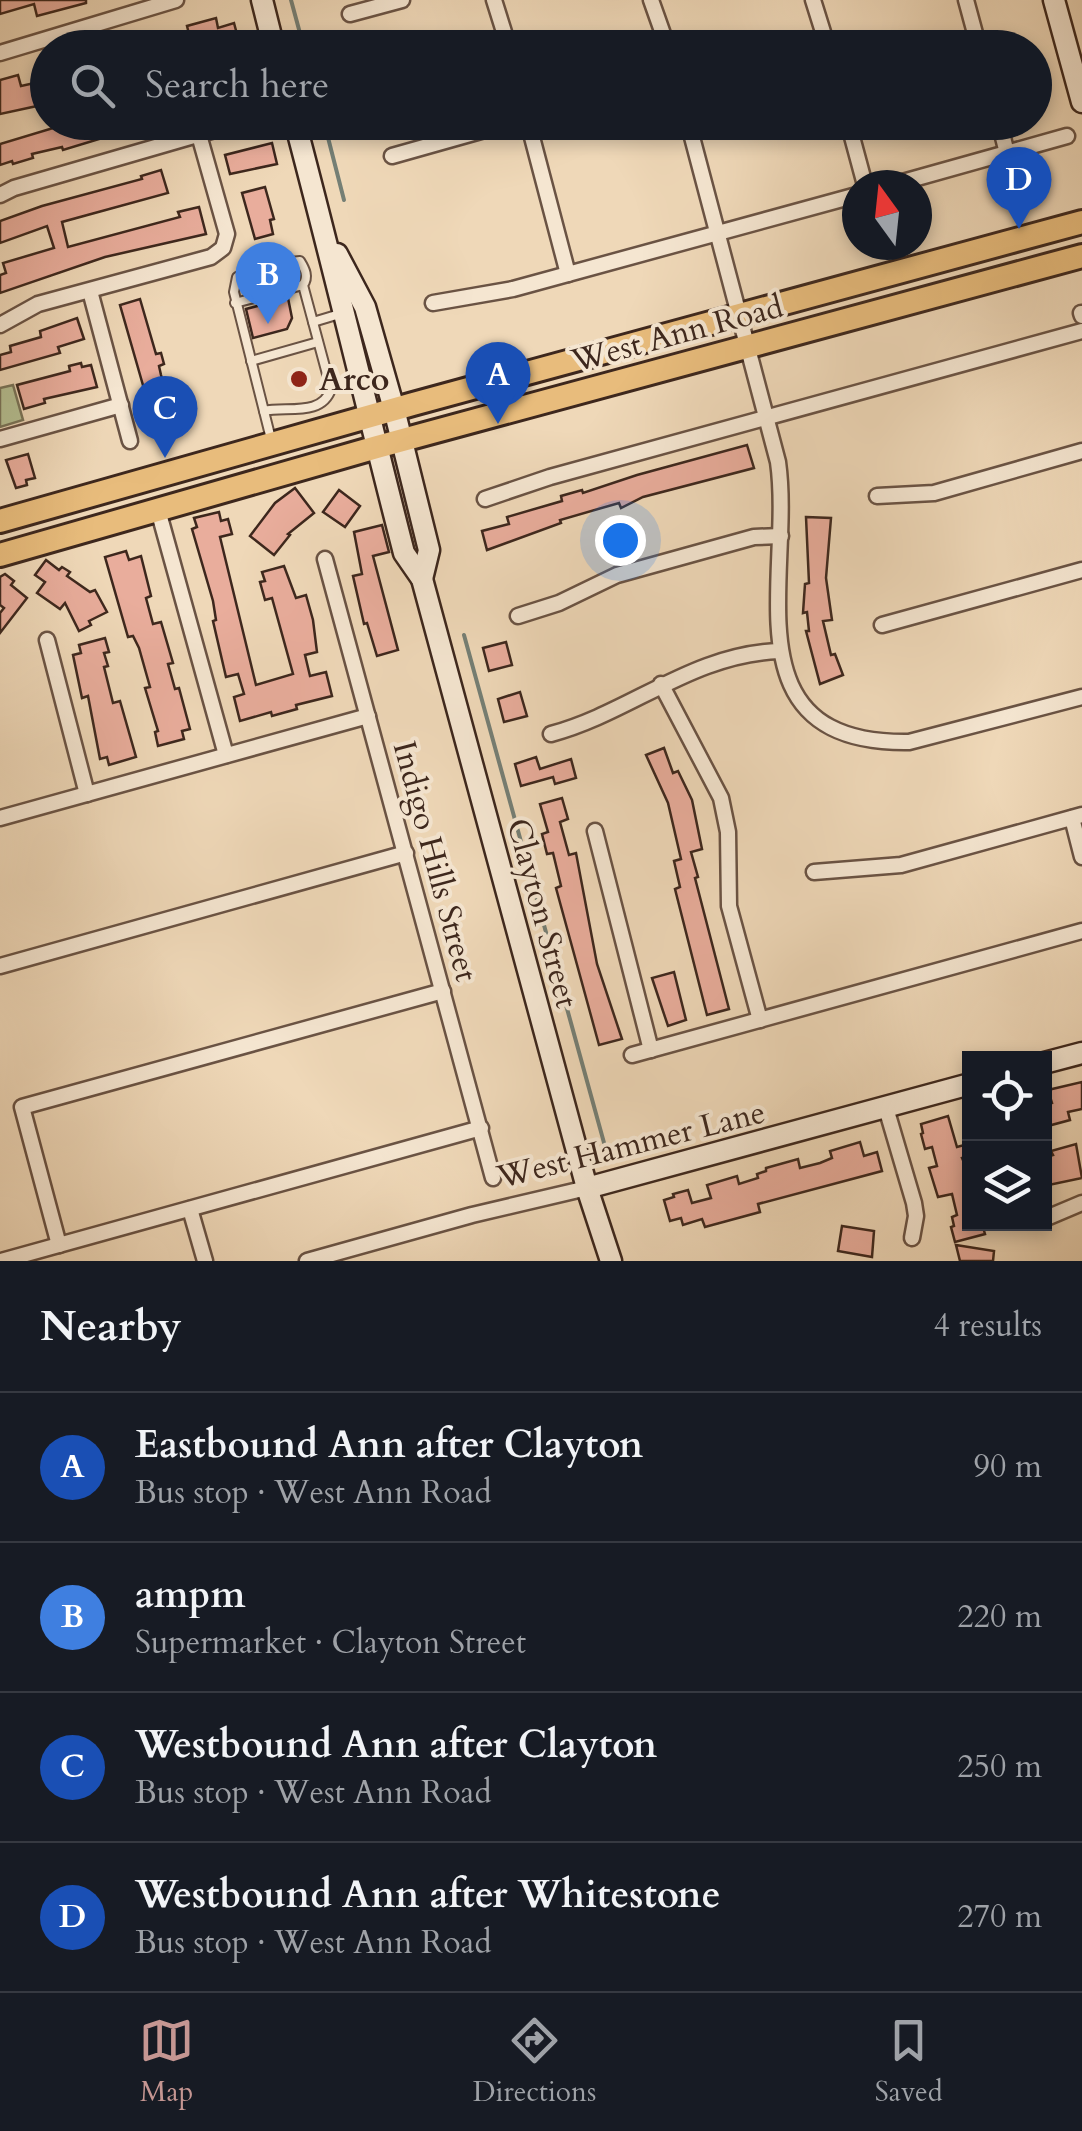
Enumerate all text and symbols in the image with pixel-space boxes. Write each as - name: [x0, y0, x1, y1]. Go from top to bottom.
- search box: [30, 30, 1052, 140]
- icon: search: [65, 58, 120, 113]
- text: Search here: [145, 59, 329, 111]
- pin: D: [986, 146, 1052, 229]
- north arrow: [842, 170, 932, 260]
- pin: B: [236, 242, 300, 324]
- street label: West Ann Road: [566, 285, 788, 384]
- pin: A: [466, 342, 530, 424]
- place label: Arco: [319, 358, 390, 402]
- marker: Arco: [288, 368, 310, 390]
- pin: C: [132, 376, 198, 458]
- your location: [595, 515, 646, 566]
- street label: Indigo Hills Street: [382, 736, 488, 986]
- street label: Clayton Street: [496, 814, 588, 1013]
- map controls: [962, 1051, 1052, 1231]
- button: locate: [962, 1051, 1052, 1141]
- street label: West Hammer Lane: [492, 1090, 770, 1200]
- button: layers: [962, 1141, 1052, 1231]
- text: Nearby: [40, 1298, 182, 1355]
- text: 4 results: [934, 1304, 1042, 1348]
- text: Eastbound Ann after Clayton: [135, 1419, 643, 1471]
- text: A: [60, 1445, 85, 1489]
- text: 90 m: [974, 1445, 1042, 1489]
- text: Bus stop · West Ann Road: [135, 1471, 491, 1515]
- text: ampm: [135, 1569, 245, 1621]
- text: B: [61, 1595, 84, 1639]
- text: 220 m: [957, 1595, 1042, 1639]
- text: Supermarket · Clayton Street: [135, 1621, 526, 1665]
- text: Westbound Ann after Clayton: [135, 1719, 657, 1771]
- text: C: [60, 1745, 85, 1789]
- text: 250 m: [957, 1745, 1042, 1789]
- text: Bus stop · West Ann Road: [135, 1771, 491, 1815]
- text: Westbound Ann after Whitestone: [135, 1869, 721, 1921]
- text: D: [59, 1895, 86, 1939]
- text: 270 m: [957, 1895, 1042, 1939]
- text: Bus stop · West Ann Road: [135, 1921, 491, 1965]
- tab: Map: [139, 2013, 194, 2111]
- tab: Directions: [473, 2013, 596, 2111]
- tab: Saved: [875, 2013, 943, 2111]

